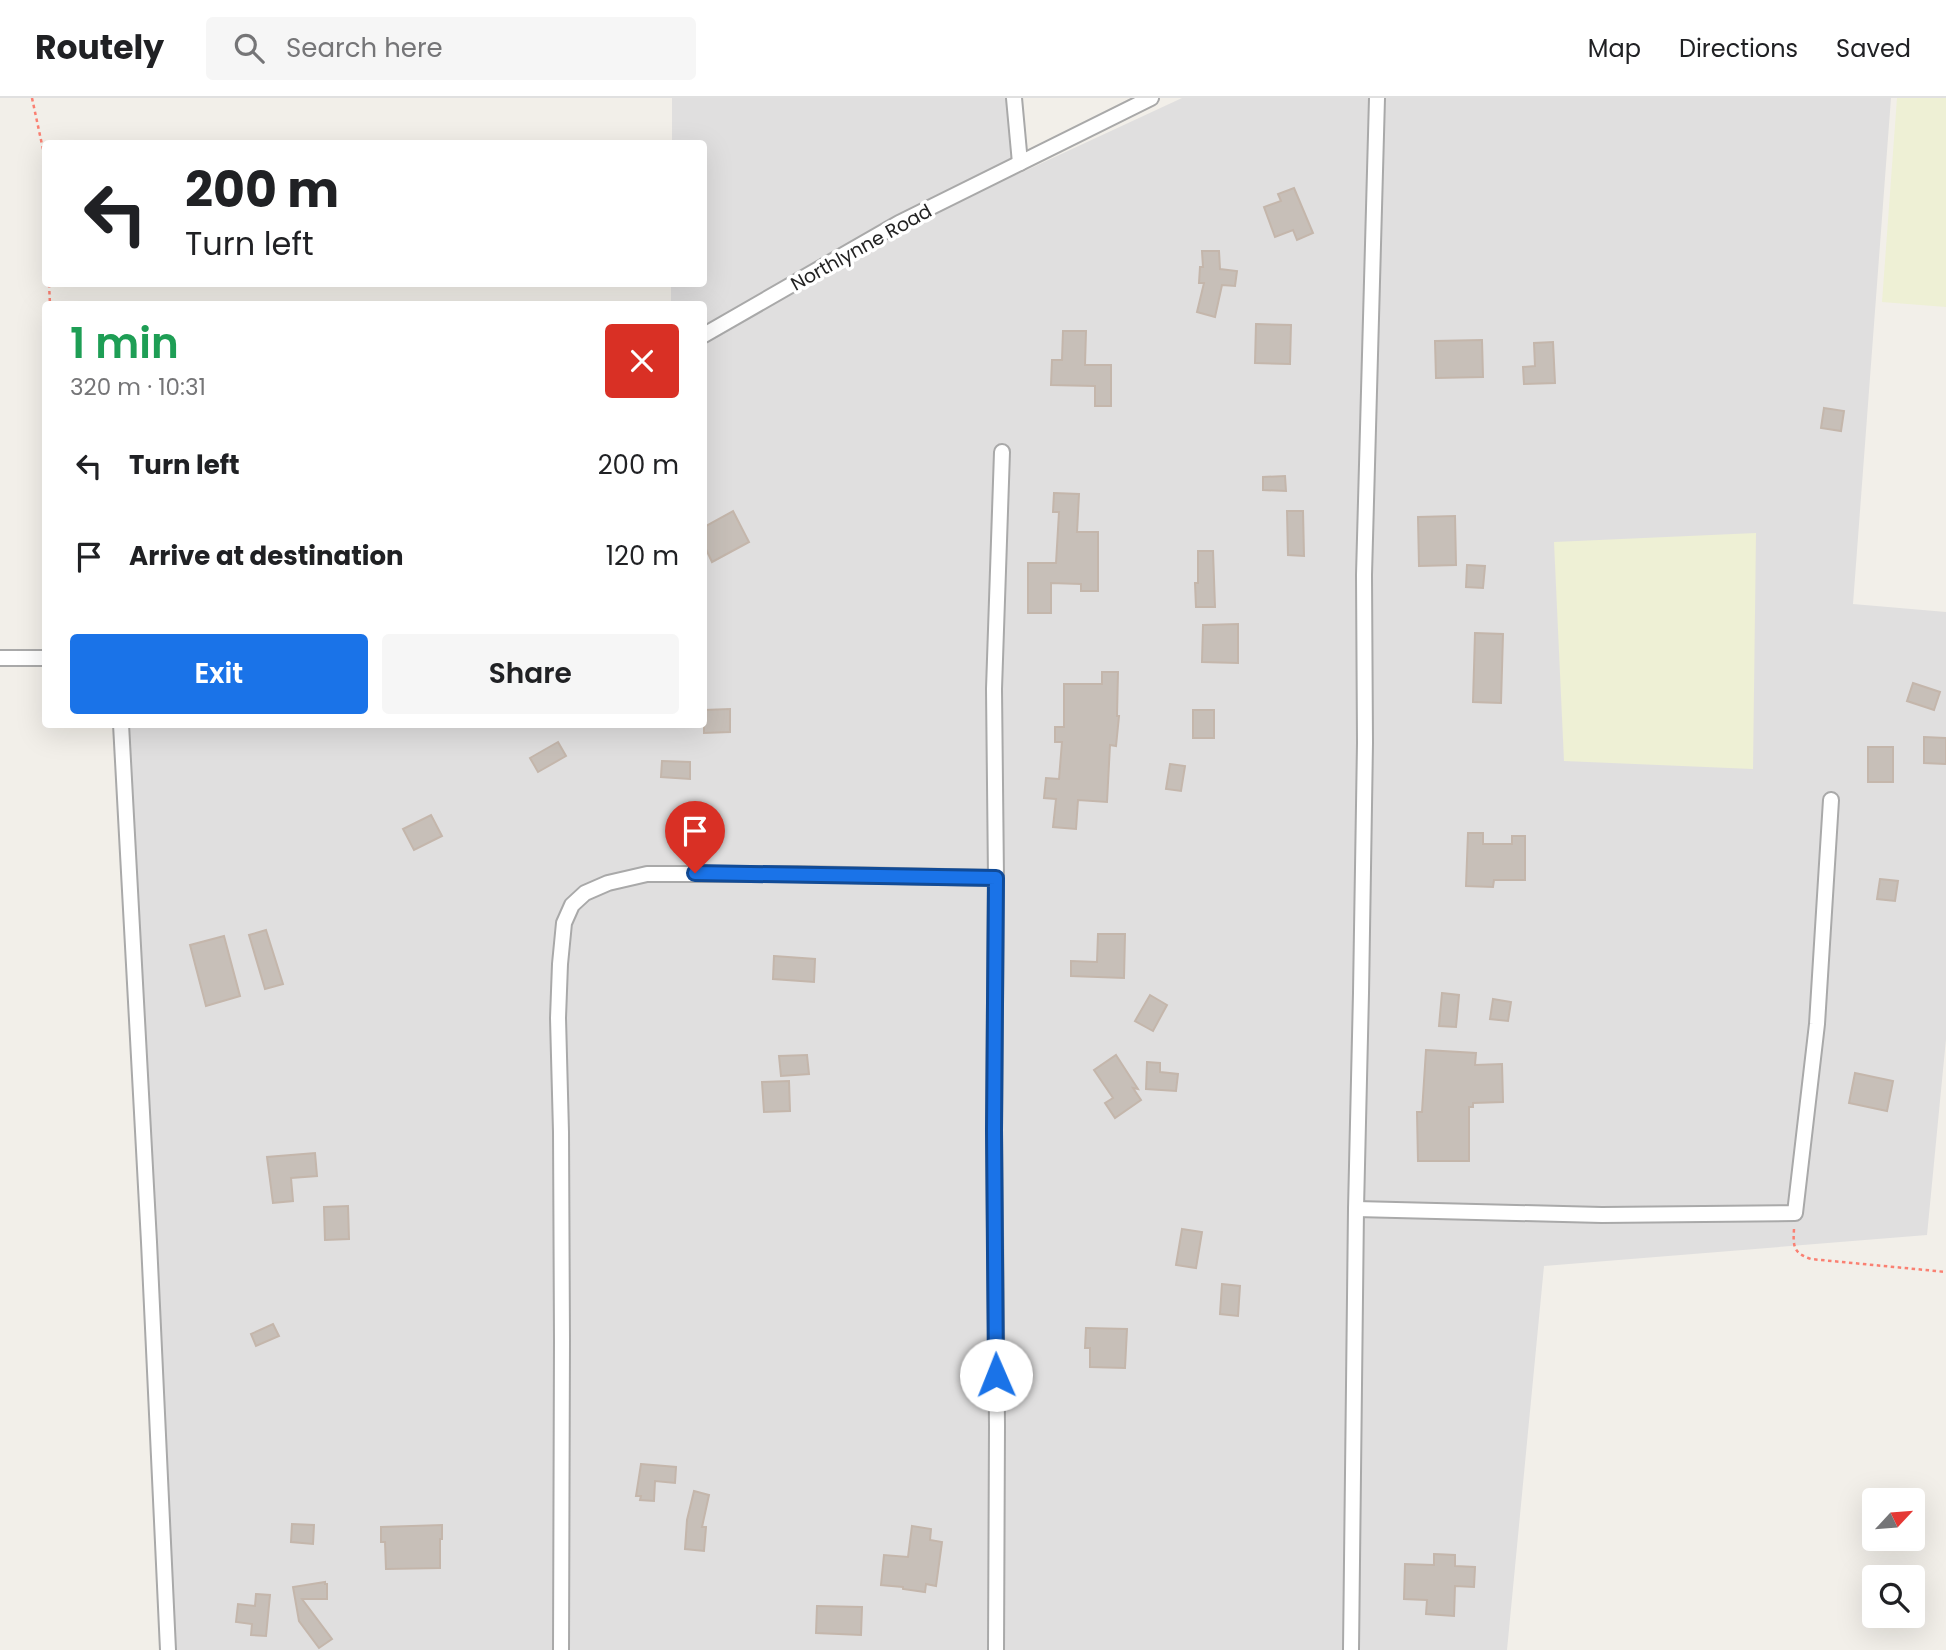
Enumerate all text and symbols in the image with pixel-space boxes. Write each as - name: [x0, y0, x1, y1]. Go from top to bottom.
- search box: [206, 17, 696, 80]
- text: Routely: [35, 24, 164, 71]
- icon: search: [230, 29, 268, 67]
- text: Search here: [286, 30, 443, 66]
- text: Map: [1588, 32, 1641, 65]
- text: Directions: [1679, 32, 1798, 65]
- text: Saved: [1836, 32, 1911, 65]
- text: 200 m: [185, 156, 339, 224]
- icon: left: [70, 168, 161, 259]
- street label: Northlynne Road: [786, 197, 937, 297]
- text: Turn left: [185, 221, 314, 266]
- text: 1 min: [70, 314, 179, 373]
- button: close: [605, 324, 679, 398]
- text: 320 m · 10:31: [70, 371, 206, 403]
- icon: left: [70, 447, 108, 485]
- text: Turn left: [129, 447, 240, 483]
- text: 200 m: [598, 447, 679, 483]
- icon: arrive: [70, 538, 108, 576]
- text: Arrive at destination: [129, 538, 404, 574]
- text: 120 m: [606, 538, 679, 574]
- button: Exit: [70, 634, 368, 714]
- button: Share: [382, 634, 679, 714]
- pin: [665, 801, 725, 873]
- icon: arrive: [676, 812, 714, 850]
- position arrow: [959, 1338, 1033, 1412]
- north arrow: [1862, 1488, 1925, 1550]
- map controls: [1862, 1488, 1925, 1628]
- button: search: [1862, 1565, 1925, 1628]

